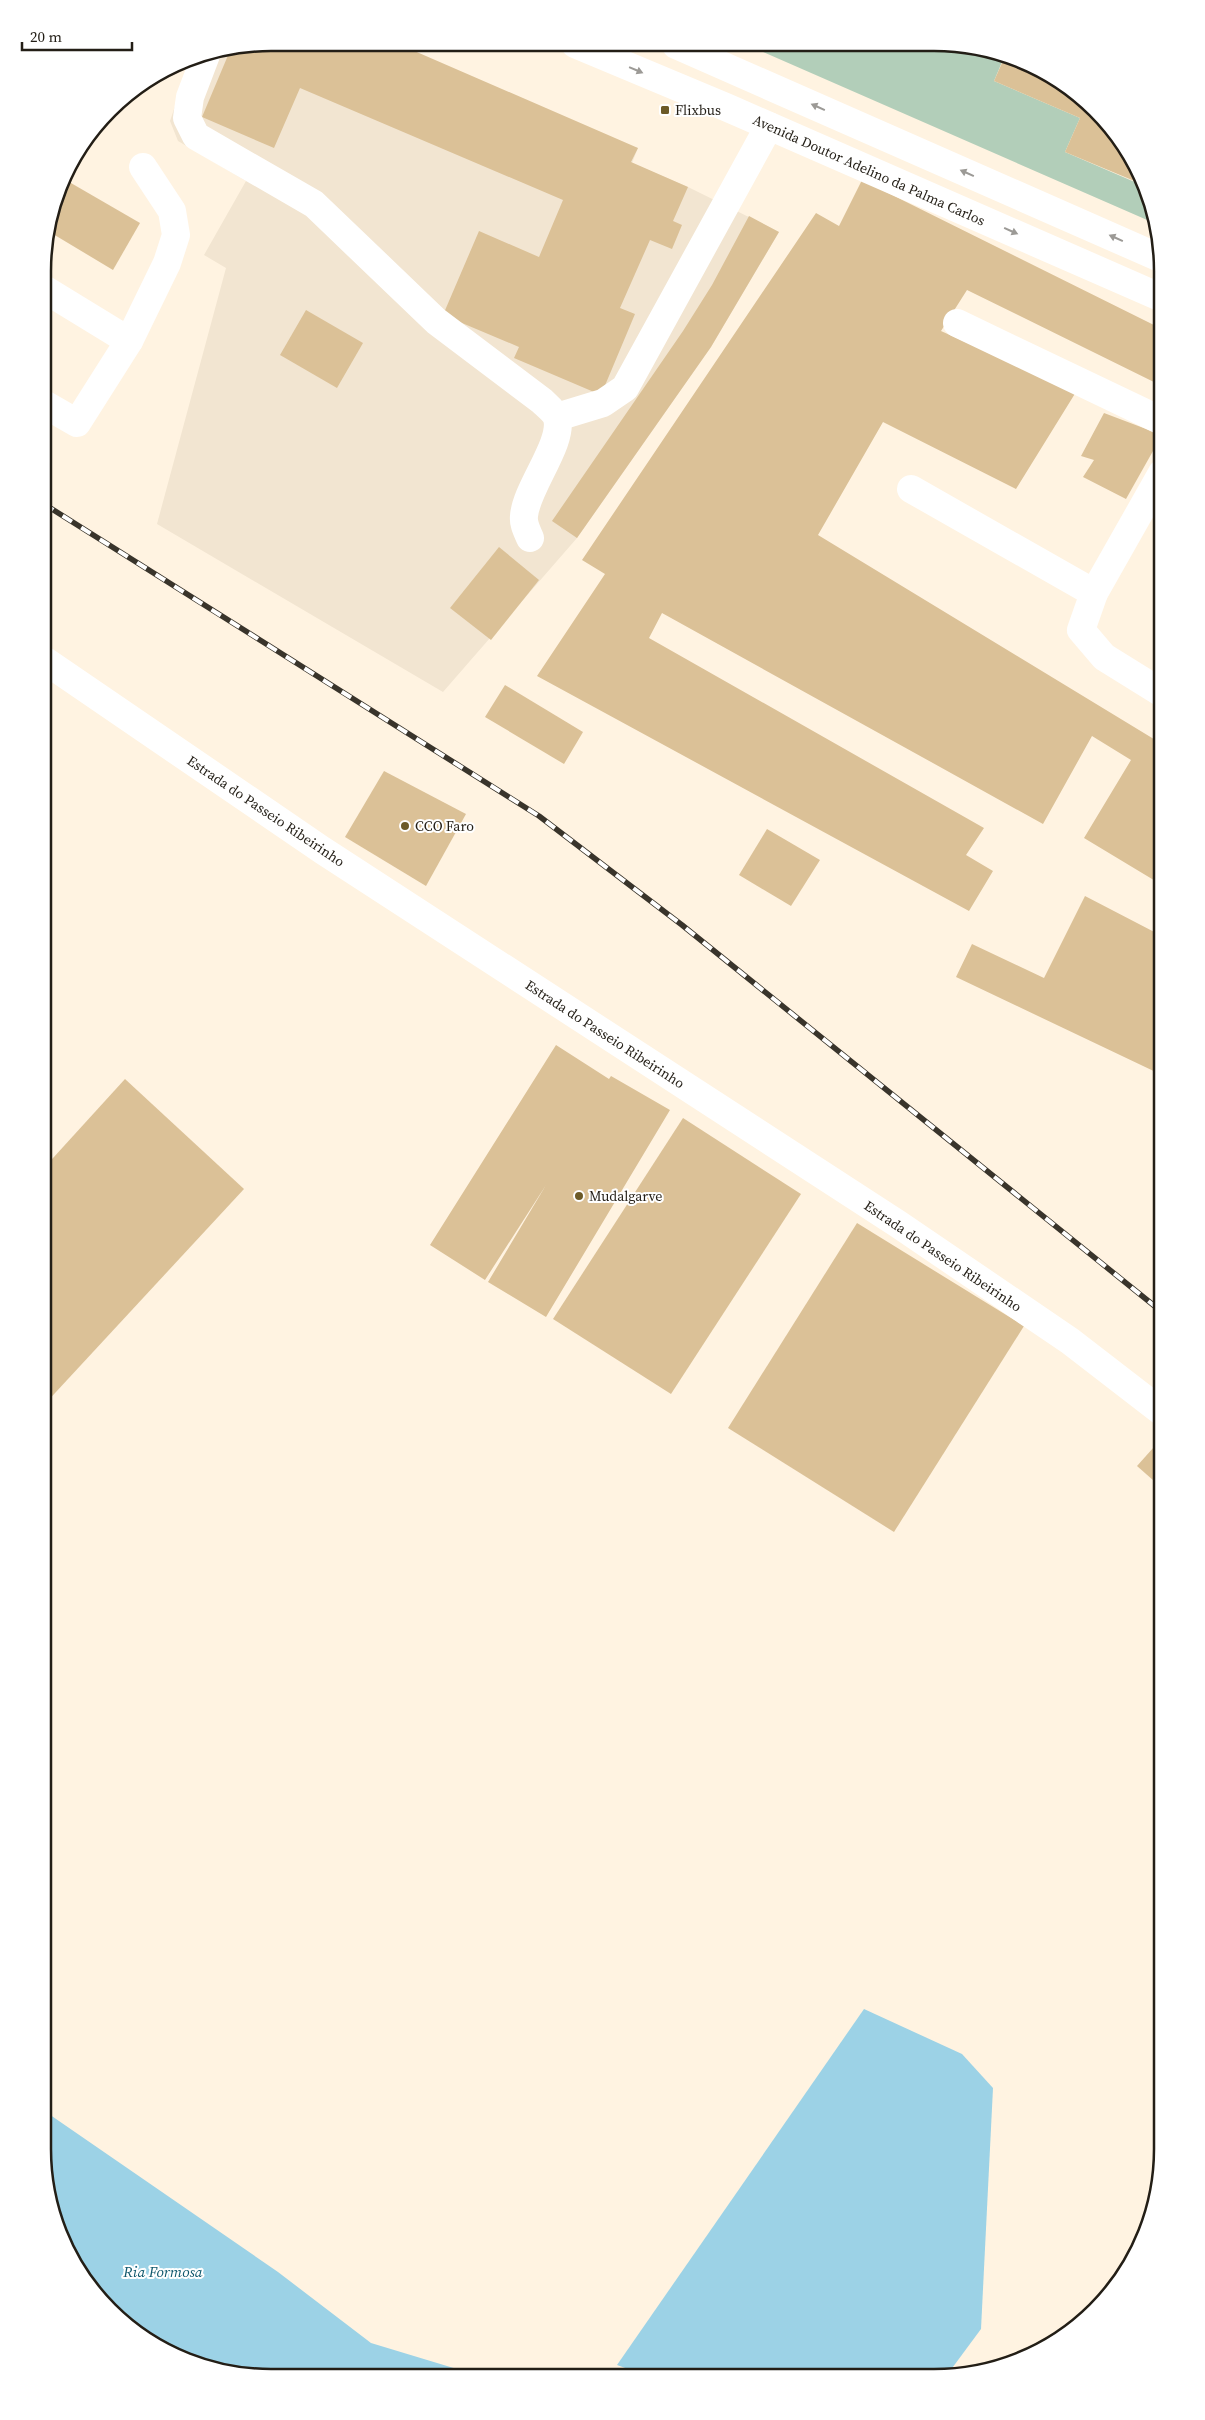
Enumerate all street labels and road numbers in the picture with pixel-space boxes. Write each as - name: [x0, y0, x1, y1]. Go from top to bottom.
- street label: Avenida Doutor Adelino da Palma Carlos: [750, 110, 988, 230]
- street label: Estrada do Passeio Ribeirinho: [183, 751, 349, 872]
- street label: Estrada do Passeio Ribeirinho: [521, 975, 689, 1093]
- street label: Estrada do Passeio Ribeirinho: [860, 1196, 1026, 1317]

